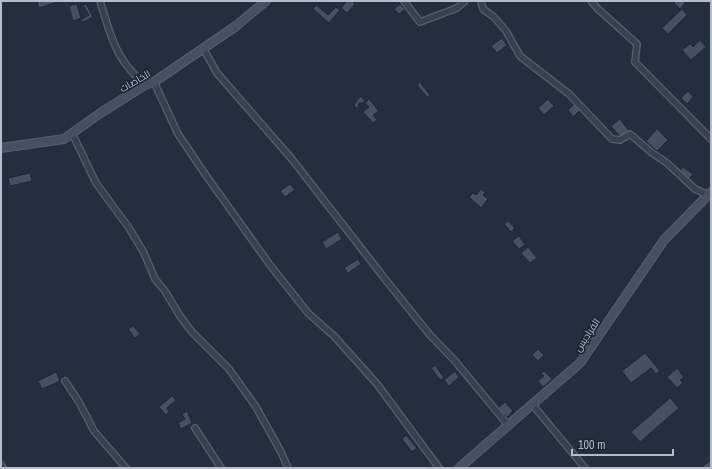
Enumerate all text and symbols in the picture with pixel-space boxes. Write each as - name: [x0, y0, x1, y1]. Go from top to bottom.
- street label: الخاصات: [117, 67, 153, 95]
- street label: الفراديس: [571, 316, 603, 354]
- scale bar: [572, 431, 673, 457]
- text: 100 m: [578, 437, 605, 453]

